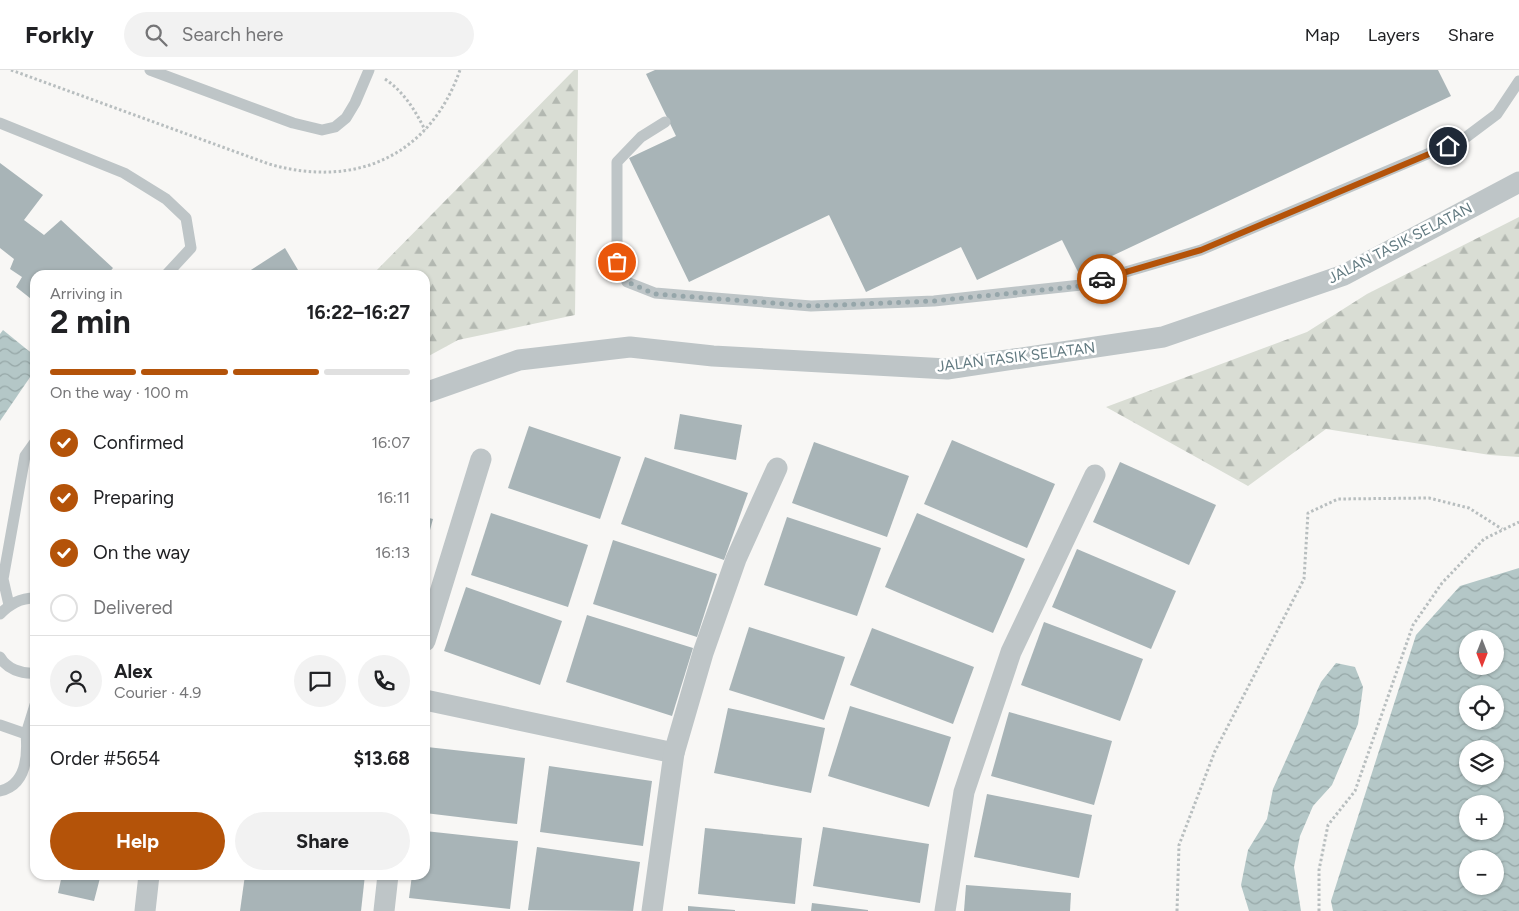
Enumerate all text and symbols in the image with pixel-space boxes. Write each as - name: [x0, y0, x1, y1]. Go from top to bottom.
- search box: [124, 12, 474, 57]
- text: Forkly: [25, 20, 94, 49]
- icon: search: [142, 21, 170, 49]
- text: Search here: [182, 23, 283, 46]
- text: Map: [1305, 24, 1340, 46]
- text: Layers: [1368, 24, 1420, 46]
- text: Share: [1448, 24, 1494, 46]
- pin: [1427, 125, 1469, 167]
- icon: home: [1434, 132, 1462, 160]
- street label: JALAN TASIK SELATAN: [1325, 199, 1475, 287]
- pin: [596, 241, 638, 283]
- icon: bag: [603, 248, 631, 276]
- courier: [1077, 254, 1127, 304]
- icon: car: [1088, 265, 1116, 293]
- text: Arriving in: [50, 284, 122, 303]
- text: 16:22–16:27: [306, 301, 410, 324]
- text: 2 min: [50, 303, 131, 341]
- street label: JALAN TASIK SELATAN: [936, 338, 1096, 376]
- text: On the way · 100 m: [50, 383, 188, 402]
- icon: check: [50, 429, 78, 457]
- text: Confirmed: [93, 431, 184, 454]
- text: 16:07: [371, 433, 410, 452]
- icon: check: [50, 484, 78, 512]
- text: Preparing: [93, 486, 174, 509]
- text: 16:11: [377, 488, 410, 507]
- icon: check: [50, 539, 78, 567]
- text: On the way: [93, 541, 190, 564]
- text: 16:13: [375, 543, 410, 562]
- text: Delivered: [93, 596, 173, 619]
- north arrow: [1459, 630, 1504, 675]
- map controls: [1459, 630, 1504, 895]
- button: person: [50, 655, 102, 707]
- button: chat: [294, 655, 346, 707]
- button: phone: [358, 655, 410, 707]
- text: Alex: [114, 660, 153, 683]
- text: Courier · 4.9: [114, 683, 201, 702]
- button: locate: [1459, 685, 1504, 730]
- button: layers: [1459, 740, 1504, 785]
- text: Order #5654: [50, 747, 160, 770]
- text: $13.68: [354, 747, 410, 770]
- button: +: [1459, 795, 1504, 840]
- button: Help: [50, 812, 225, 870]
- button: Share: [235, 812, 410, 870]
- button: −: [1459, 850, 1504, 895]

